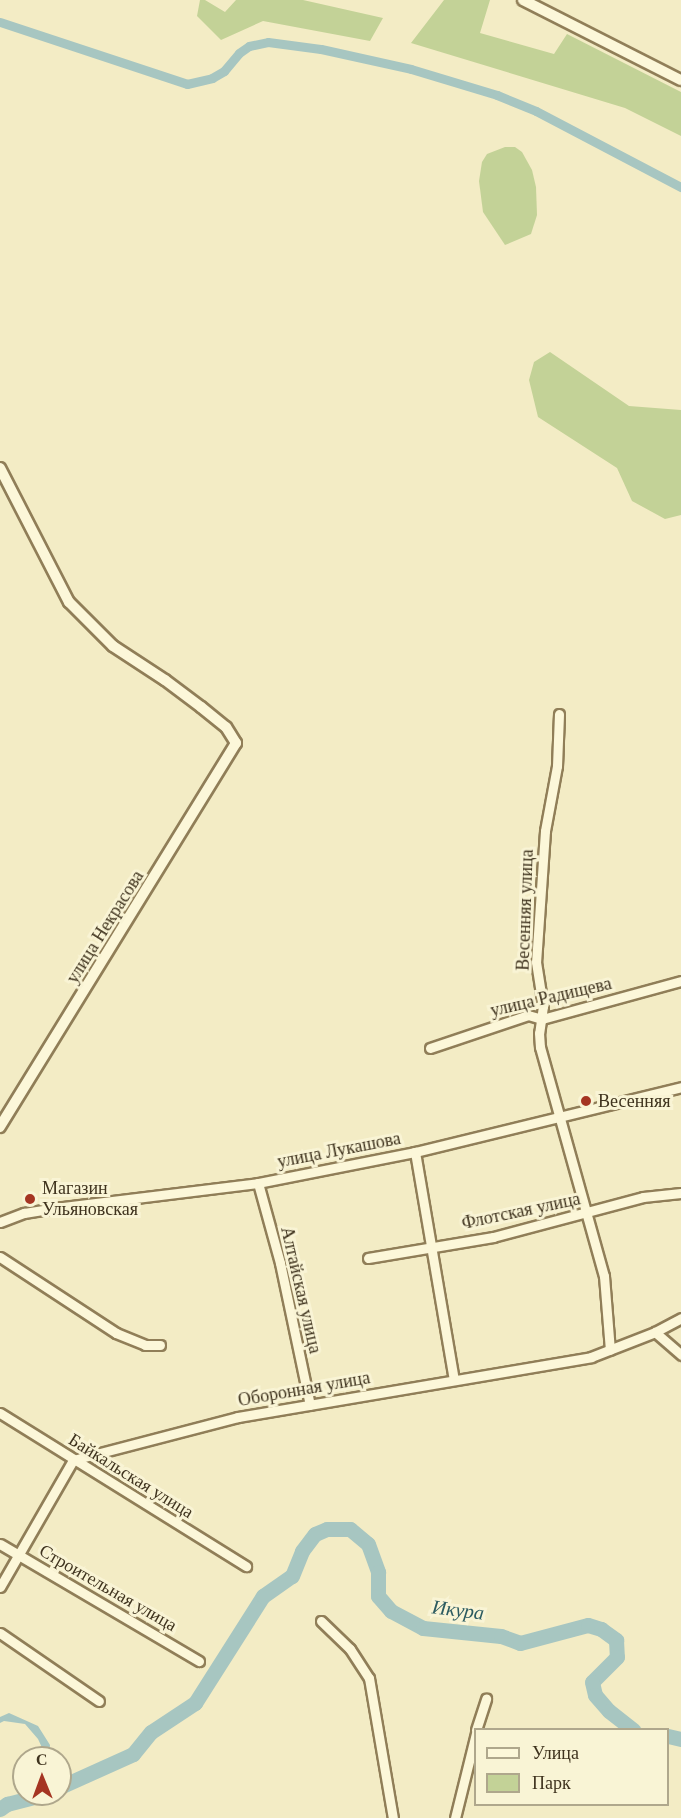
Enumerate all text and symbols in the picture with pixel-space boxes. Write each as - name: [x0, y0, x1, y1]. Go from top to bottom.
- street label: Весенняя улица: [512, 849, 538, 971]
- street label: улица Некрасова: [62, 867, 148, 987]
- street label: улица Радищева: [488, 973, 614, 1021]
- place label: Весенняя: [598, 1090, 670, 1112]
- marker: Весенняя: [579, 1094, 593, 1108]
- street label: улица Лукашова: [275, 1127, 403, 1173]
- place label: Магазин Ульяновская: [42, 1178, 138, 1220]
- street label: Флотская улица: [460, 1188, 582, 1234]
- marker: Магазин Ульяновская: [23, 1192, 37, 1206]
- street label: Алтайская улица: [276, 1225, 326, 1355]
- street label: Оборонная улица: [236, 1367, 372, 1411]
- street label: Байкальская улица: [64, 1429, 198, 1523]
- street label: Строительная улица: [35, 1540, 181, 1636]
- water label: Икура: [431, 1595, 485, 1625]
- legend: [474, 1728, 669, 1806]
- text: Улица: [532, 1743, 579, 1763]
- north arrow: [12, 1746, 72, 1806]
- text: С: [36, 1751, 48, 1768]
- text: Парк: [532, 1773, 571, 1793]

